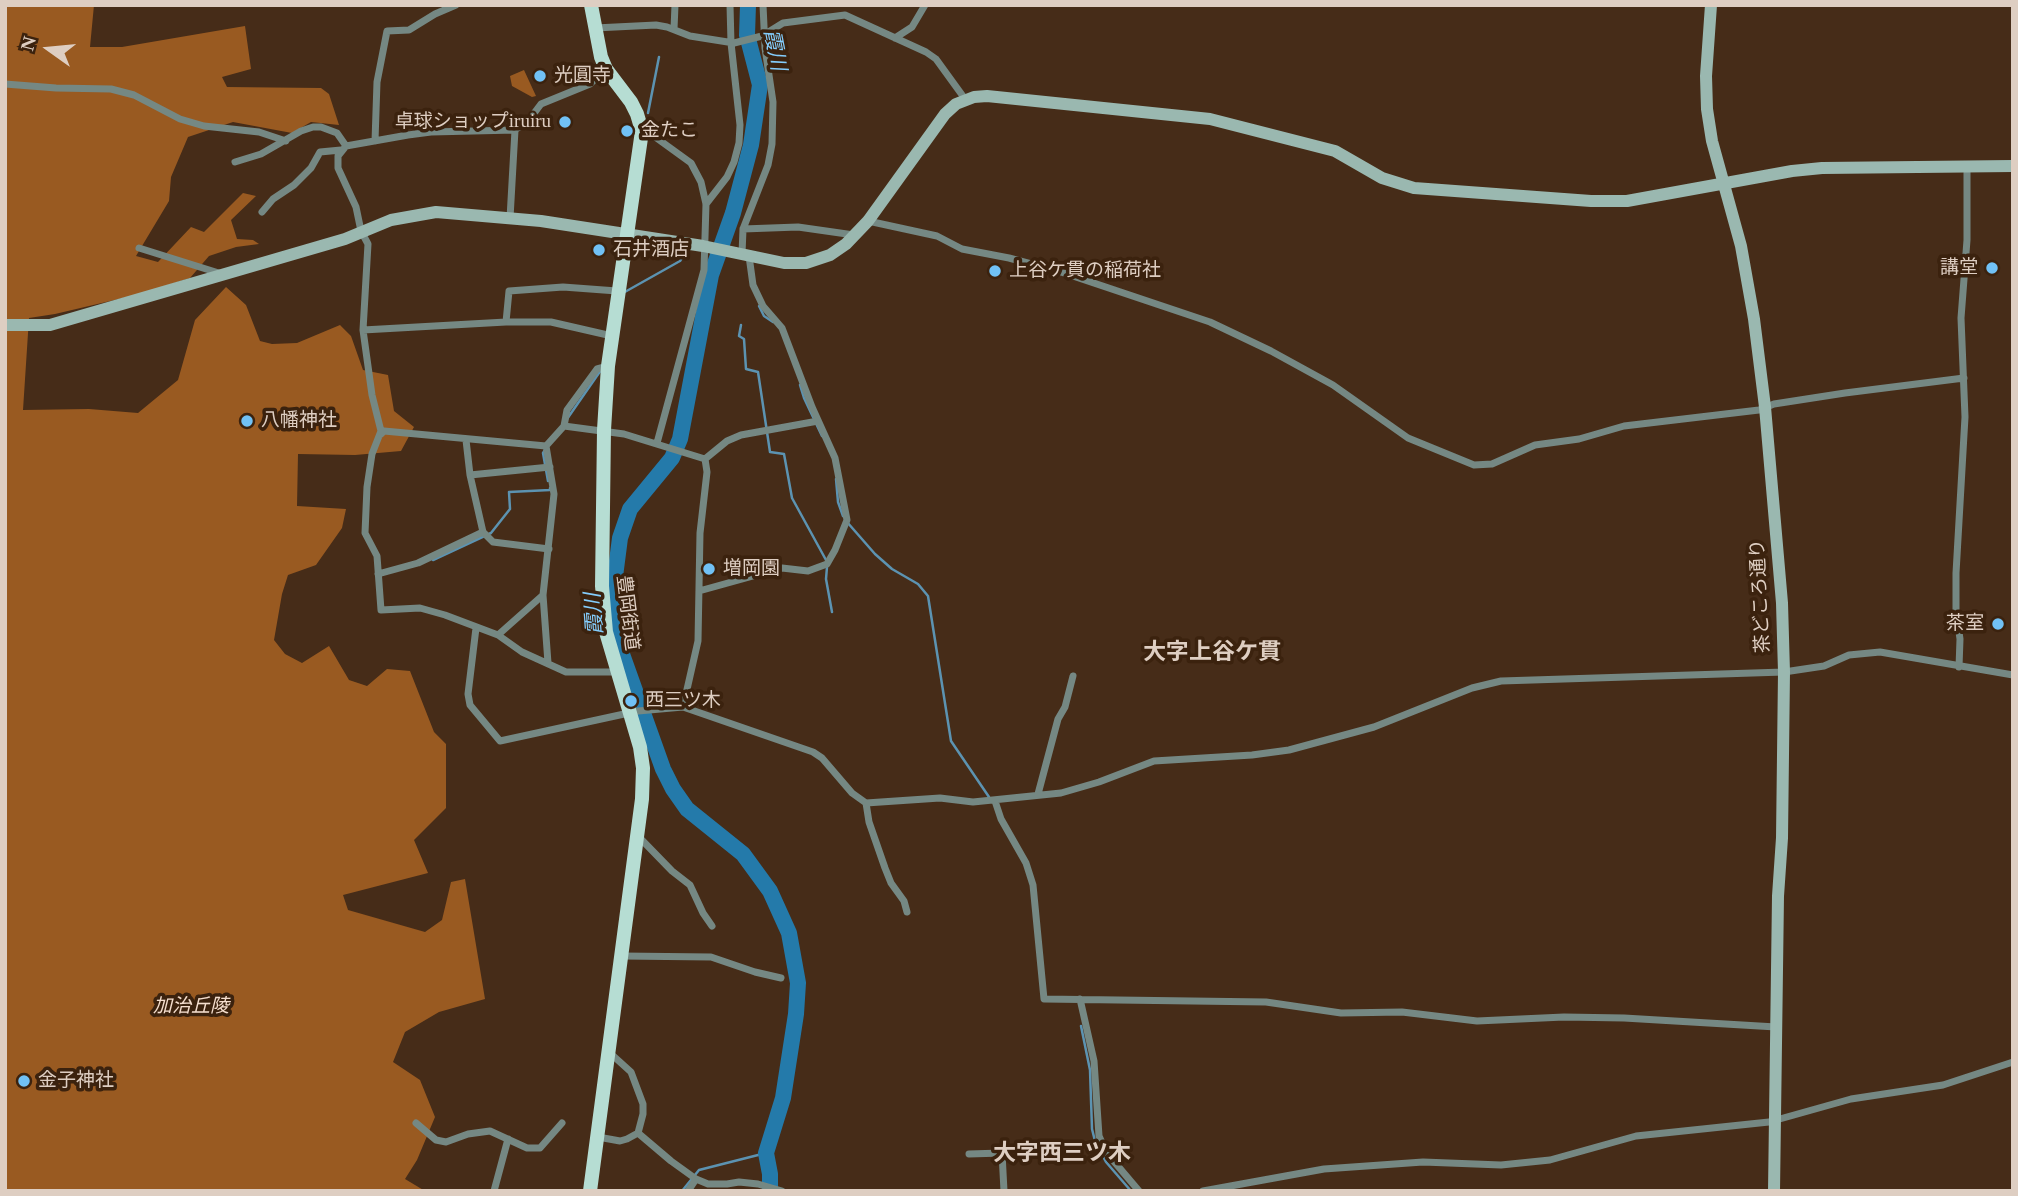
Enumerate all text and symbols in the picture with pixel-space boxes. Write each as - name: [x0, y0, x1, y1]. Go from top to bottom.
- north arrow: [14, 14, 84, 84]
- water label: 霞川: [758, 27, 790, 73]
- text: N: [16, 34, 40, 53]
- place label: 光圓寺: [554, 65, 611, 87]
- marker: 光圓寺: [532, 68, 548, 84]
- place label: 卓球ショップiruiru: [395, 111, 551, 133]
- marker: 卓球ショップiruiru: [557, 114, 573, 130]
- place label: 金たこ: [641, 120, 698, 142]
- marker: 金たこ: [619, 123, 635, 139]
- place label: 石井酒店: [613, 239, 689, 261]
- marker: 石井酒店: [591, 242, 607, 258]
- place label: 講堂: [1940, 257, 1978, 279]
- place label: 上谷ケ貫の稲荷社: [1009, 260, 1161, 282]
- marker: 講堂: [1984, 260, 2000, 276]
- marker: 上谷ケ貫の稲荷社: [987, 263, 1003, 279]
- place label: 八幡神社: [261, 410, 337, 432]
- marker: 八幡神社: [239, 413, 255, 429]
- street label: 茶どころ通り: [1747, 538, 1775, 654]
- place label: 増岡園: [723, 558, 780, 580]
- marker: 増岡園: [701, 561, 717, 577]
- street label: 豊岡街道: [611, 574, 643, 652]
- water label: 霞川: [581, 592, 609, 636]
- place label: 茶室: [1946, 613, 1984, 635]
- marker: 茶室: [1990, 616, 2006, 632]
- district label: 大字上谷ケ貫: [1143, 639, 1281, 667]
- place label: 西三ツ木: [645, 690, 721, 712]
- marker: 西三ツ木: [623, 693, 639, 709]
- park label: 加治丘陵: [153, 996, 229, 1018]
- place label: 金子神社: [38, 1070, 114, 1092]
- marker: 金子神社: [16, 1073, 32, 1089]
- district label: 大字西三ツ木: [993, 1140, 1131, 1168]

